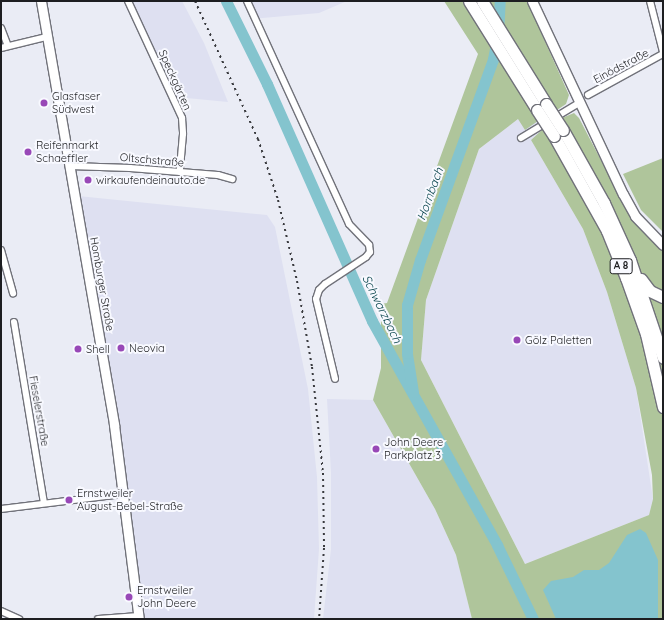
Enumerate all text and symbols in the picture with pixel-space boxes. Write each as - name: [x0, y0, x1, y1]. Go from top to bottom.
- street label: Einödstraße: [591, 46, 651, 86]
- street label: Speckgärten: [156, 48, 194, 112]
- place label: Glasfaser Südwest: [52, 90, 100, 116]
- marker: Glasfaser Südwest: [39, 98, 49, 108]
- place label: Reifenmarkt Schaeffler: [36, 139, 99, 165]
- marker: Reifenmarkt Schaeffler: [23, 147, 33, 157]
- street label: Oltschstraße: [119, 151, 185, 169]
- water label: Hornbach: [414, 166, 446, 222]
- place label: wirkaufendeinauto.de: [96, 173, 205, 187]
- marker: wirkaufendeinauto.de: [83, 175, 93, 185]
- street label: Homburger Straße: [87, 236, 117, 332]
- road number: A 8: [609, 258, 633, 274]
- water label: Schwarzbach: [359, 273, 405, 345]
- place label: Gölz Paletten: [525, 333, 592, 347]
- marker: Gölz Paletten: [512, 335, 522, 345]
- place label: Neovia: [129, 341, 165, 355]
- place label: Shell: [86, 342, 110, 356]
- marker: Neovia: [116, 343, 126, 353]
- marker: Shell: [73, 344, 83, 354]
- street label: Fieselerstraße: [26, 375, 52, 447]
- place label: John Deere Parkplatz 3: [384, 436, 443, 462]
- marker: John Deere Parkplatz 3: [371, 444, 381, 454]
- place label: Ernstweiler August-Bebel-Straße: [77, 487, 183, 513]
- marker: Ernstweiler August-Bebel-Straße: [64, 495, 74, 505]
- place label: Ernstweiler John Deere: [137, 584, 196, 610]
- marker: Ernstweiler John Deere: [124, 592, 134, 602]

